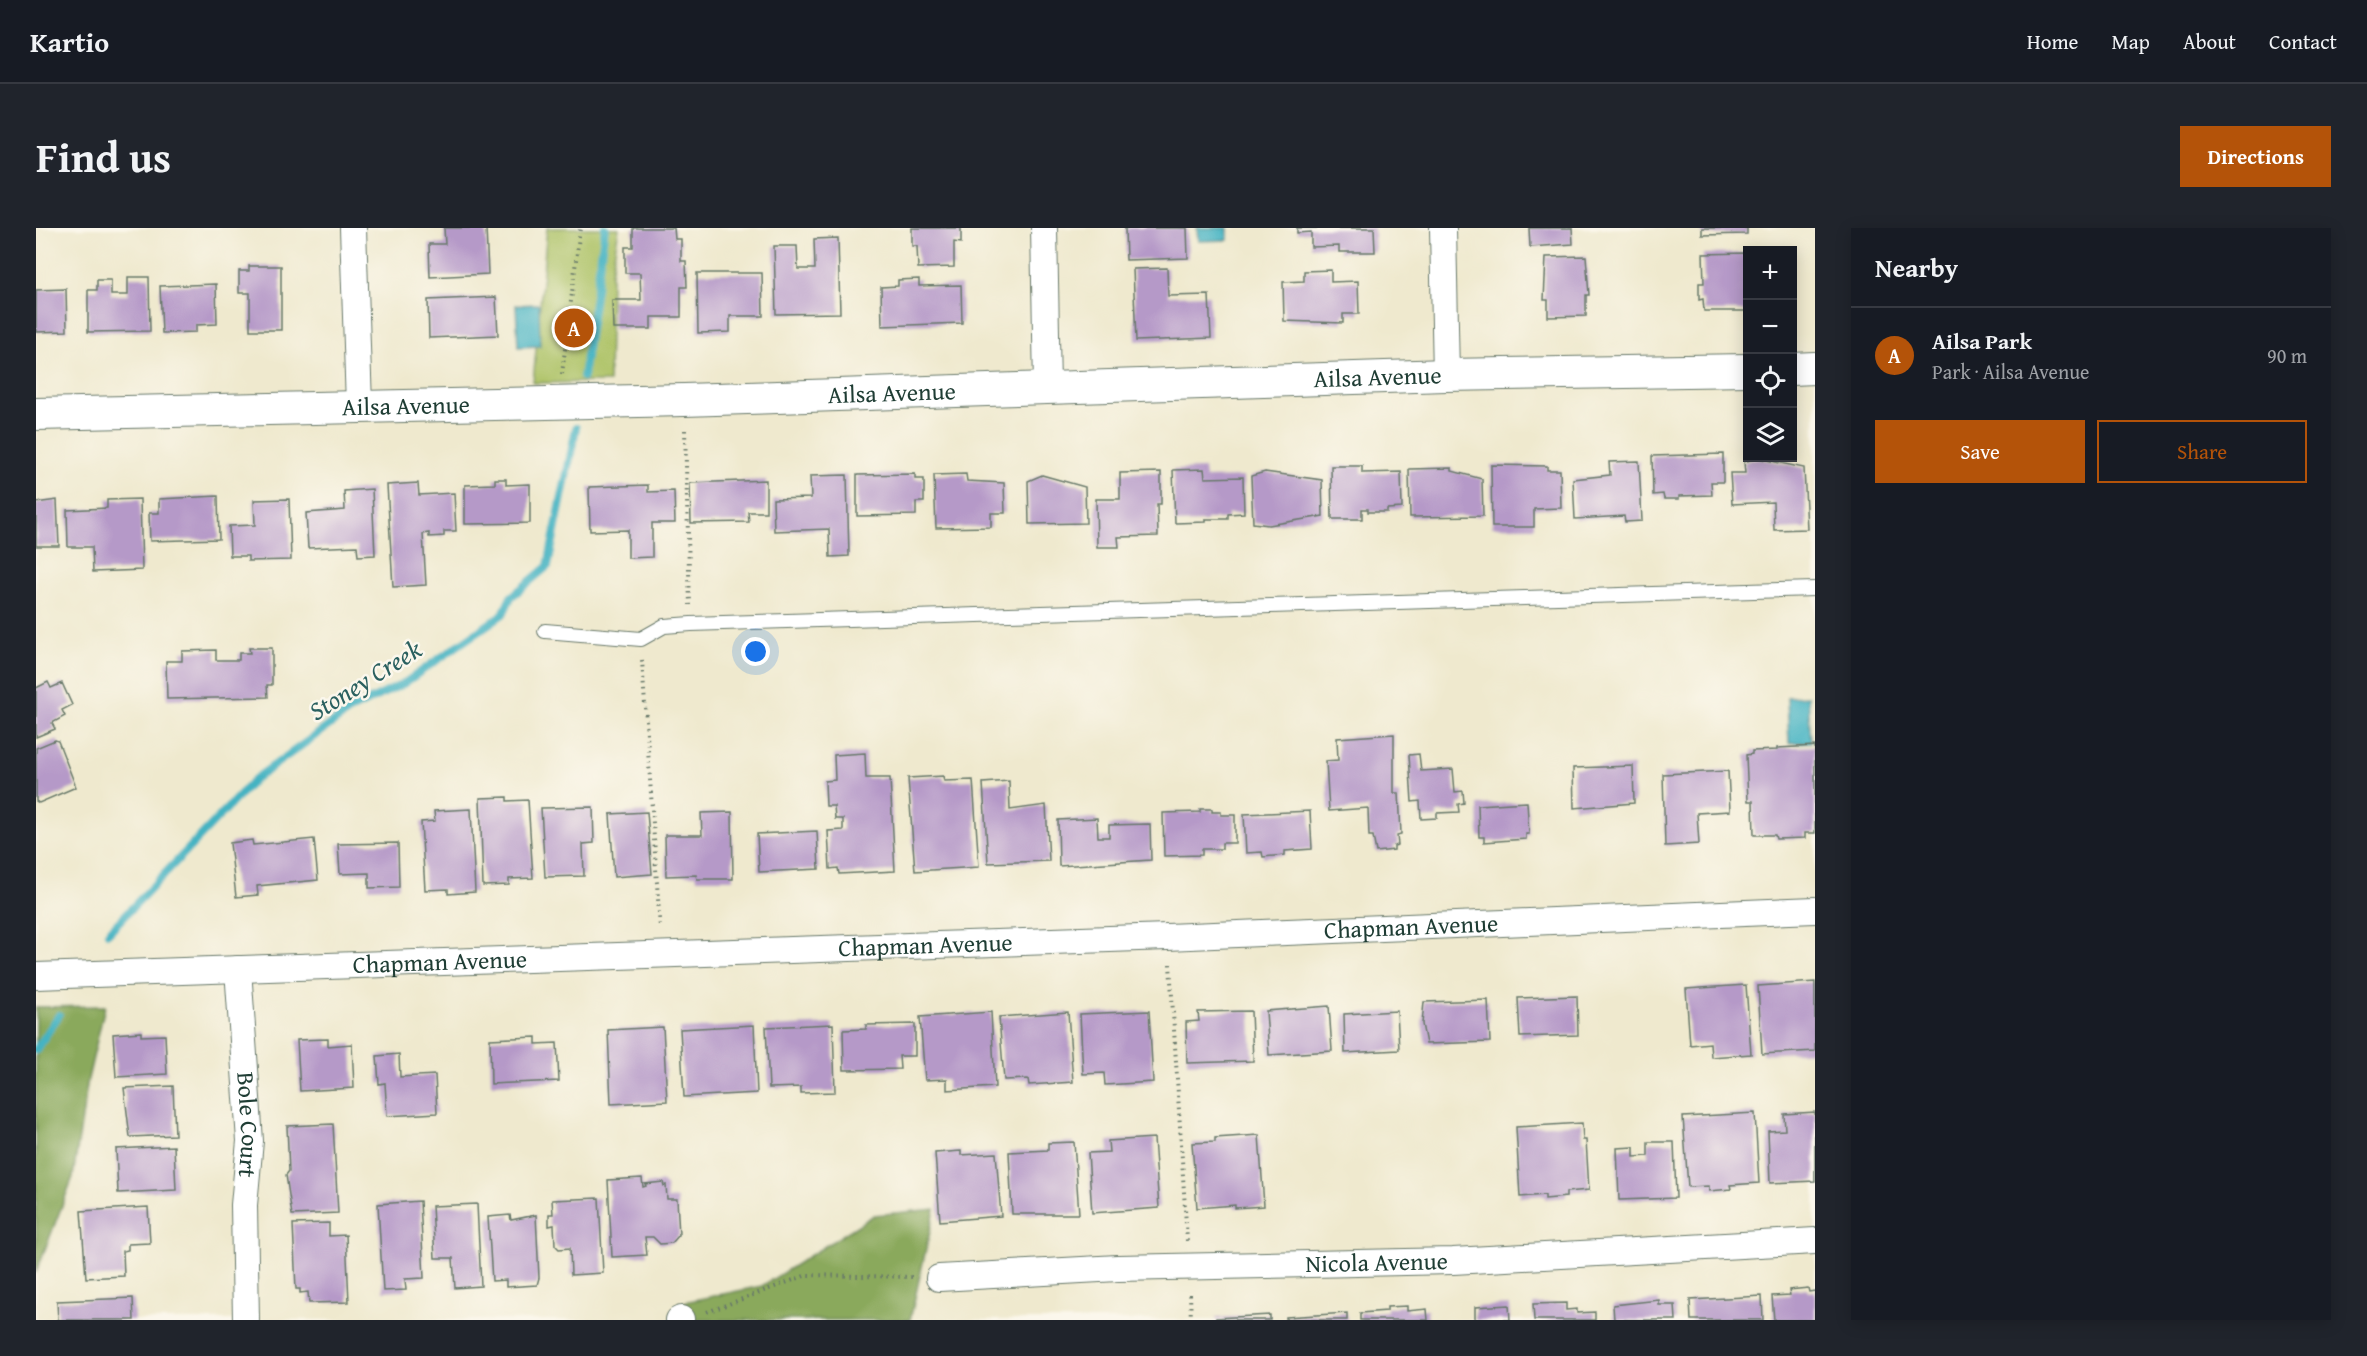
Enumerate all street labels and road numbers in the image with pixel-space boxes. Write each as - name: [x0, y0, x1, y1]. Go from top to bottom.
- street label: Ailsa Avenue: [1313, 357, 1442, 396]
- street label: Ailsa Avenue: [827, 373, 956, 412]
- street label: Ailsa Avenue: [342, 387, 470, 424]
- street label: Chapman Avenue: [1323, 905, 1499, 947]
- street label: Chapman Avenue: [838, 924, 1013, 965]
- street label: Chapman Avenue: [352, 941, 527, 982]
- street label: Bole Court: [228, 1071, 268, 1180]
- street label: Nicola Avenue: [1305, 1243, 1448, 1281]

